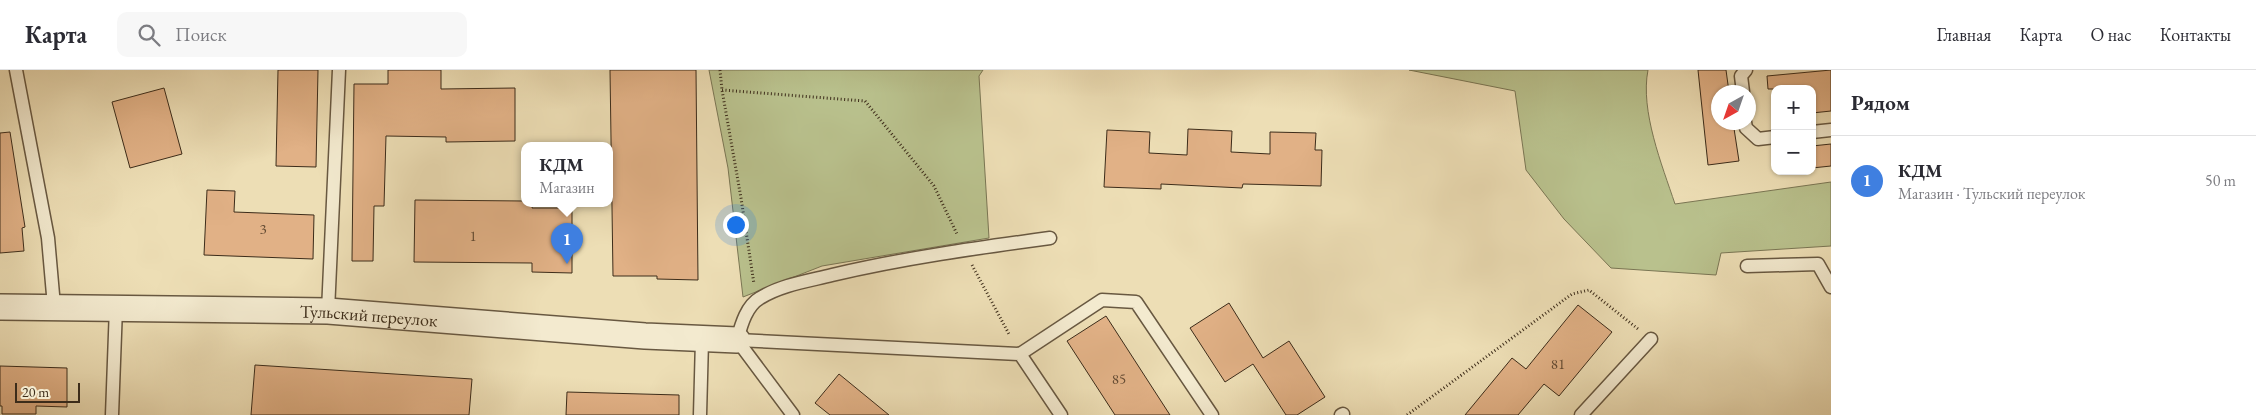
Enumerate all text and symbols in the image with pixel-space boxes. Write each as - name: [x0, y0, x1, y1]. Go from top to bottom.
- search box: [117, 12, 467, 57]
- text: Карта: [25, 19, 87, 50]
- icon: search: [135, 21, 163, 49]
- text: Поиск: [175, 22, 227, 47]
- text: Главная: [1937, 23, 1991, 46]
- text: Карта: [2019, 23, 2062, 46]
- text: О нас: [2090, 23, 2132, 46]
- text: Контакты: [2160, 23, 2231, 46]
- north arrow: [1711, 85, 1756, 130]
- map controls: [1771, 85, 1816, 175]
- button: +: [1771, 85, 1816, 130]
- text: Рядом: [1851, 89, 1910, 116]
- button: −: [1771, 130, 1816, 175]
- popup: [521, 142, 613, 207]
- text: КДМ: [539, 152, 584, 177]
- text: КДМ: [1898, 158, 1942, 183]
- text: 1: [1863, 170, 1871, 191]
- text: 50 m: [2205, 170, 2236, 191]
- text: Магазин: [539, 177, 595, 198]
- text: Магазин · Тульский переулок: [1898, 183, 2085, 204]
- your location: [723, 212, 749, 238]
- house number: 3: [259, 219, 267, 238]
- pin: 1: [551, 223, 583, 264]
- house number: 1: [469, 226, 477, 245]
- street label: Тульский переулок: [300, 299, 439, 331]
- house number: 81: [1551, 354, 1565, 373]
- house number: 85: [1112, 369, 1126, 388]
- scale bar: [15, 380, 80, 403]
- text: 20 m: [22, 383, 49, 401]

